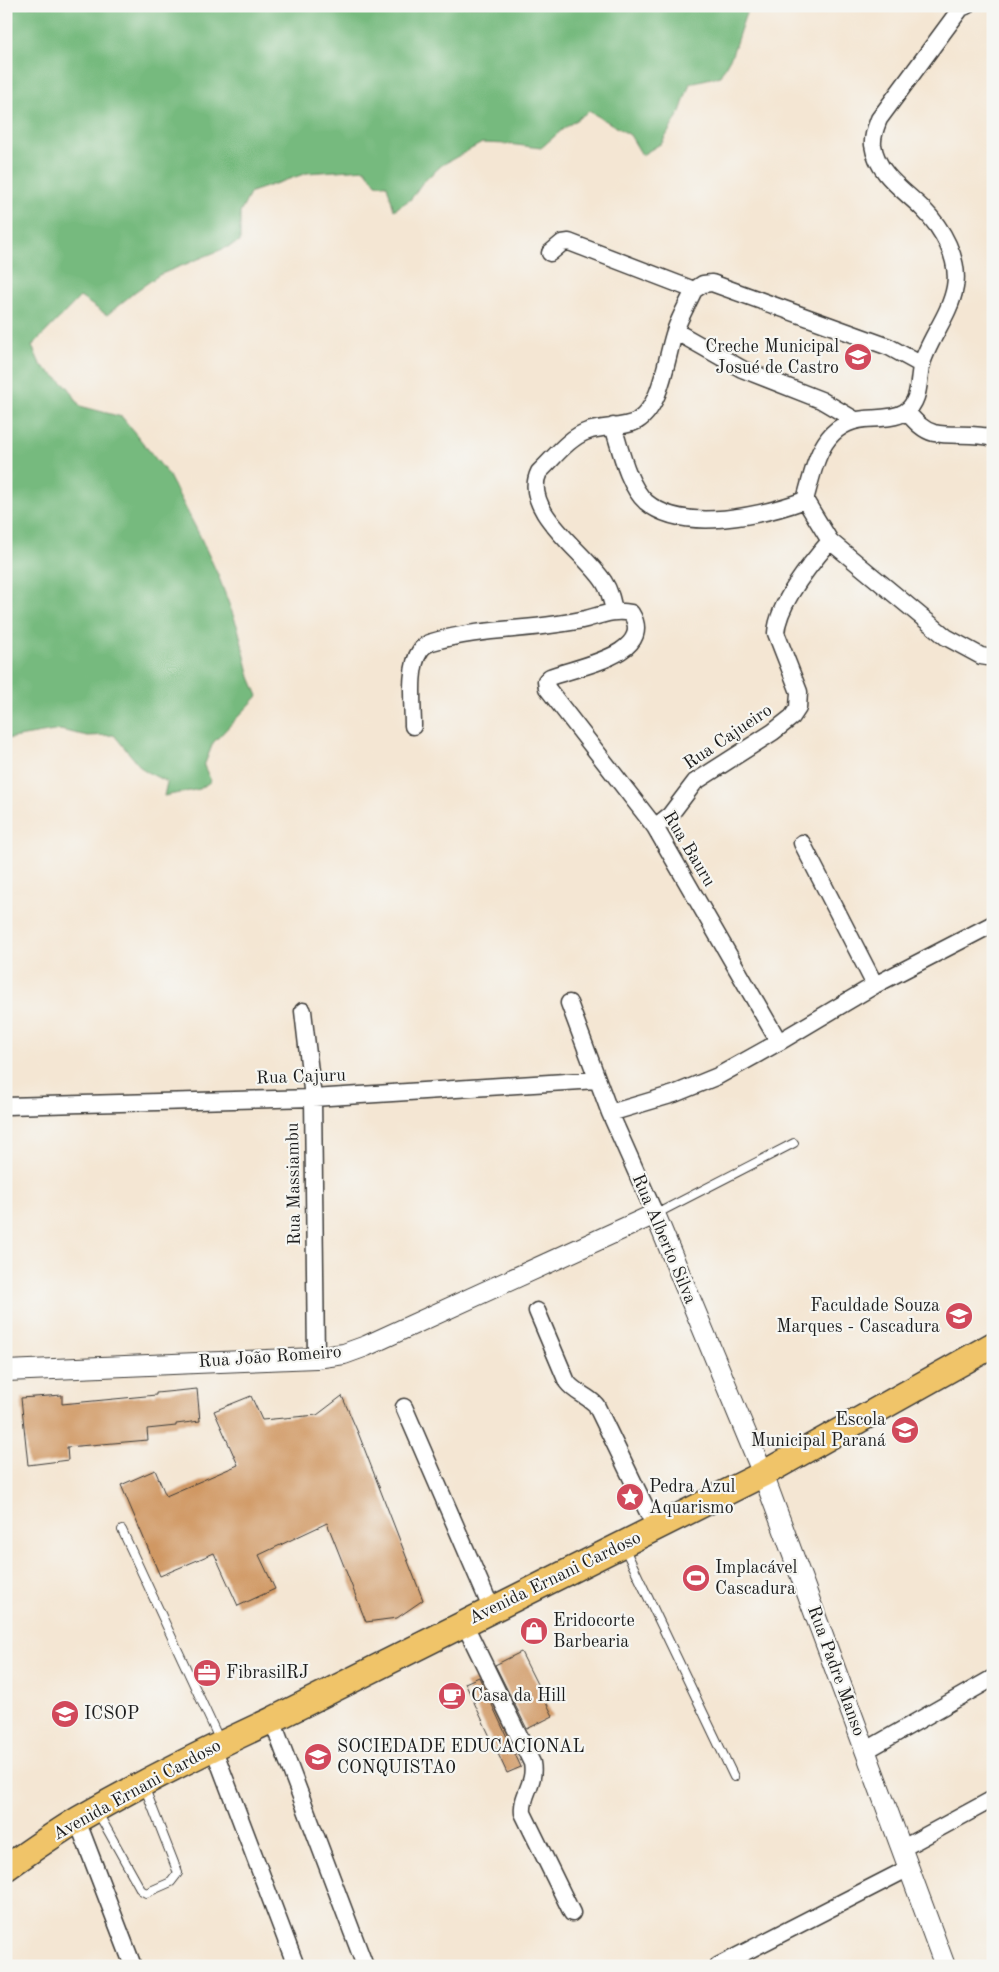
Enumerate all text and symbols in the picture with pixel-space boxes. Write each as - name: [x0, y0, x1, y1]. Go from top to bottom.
- place label: Creche Municipal Josué de Castro: [705, 338, 839, 377]
- school or university icon: Creche Municipal Josué de Castro: [843, 342, 873, 372]
- street label: Rua Cajueiro: [681, 701, 775, 773]
- street label: Rua Bauru: [660, 808, 719, 890]
- street label: Rua Cajuru: [256, 1066, 347, 1088]
- street label: Rua Massiambu: [284, 1122, 304, 1246]
- street label: Rua Alberto Silva: [629, 1172, 699, 1307]
- place label: Faculdade Souza Marques - Cascadura: [776, 1297, 940, 1336]
- school or university icon: Faculdade Souza Marques - Cascadura: [944, 1301, 974, 1331]
- street label: Rua João Romeiro: [198, 1343, 342, 1371]
- place label: Escola Municipal Paraná: [751, 1411, 886, 1450]
- school or university icon: Escola Municipal Paraná: [890, 1415, 920, 1445]
- place label: Pedra Azul Aquarismo: [649, 1478, 736, 1517]
- place icon: Pedra Azul Aquarismo: [615, 1482, 645, 1512]
- street label: Avenida Ernani Cardoso: [466, 1528, 644, 1627]
- place label: Implacável Cascadura: [715, 1559, 798, 1598]
- sports icon: Implacável Cascadura: [681, 1563, 711, 1593]
- street label: Rua Padre Manso: [804, 1603, 868, 1739]
- place label: Eridocorte Barbearia: [553, 1612, 635, 1651]
- shop icon: Eridocorte Barbearia: [519, 1616, 549, 1646]
- office icon: FibrasilRJ: [192, 1658, 222, 1688]
- place label: FibrasilRJ: [226, 1664, 309, 1682]
- cafe icon: Casa da Hill: [437, 1681, 467, 1711]
- place label: Casa da Hill: [471, 1687, 566, 1705]
- school or university icon: ICSOP: [50, 1699, 80, 1729]
- place label: ICSOP: [84, 1705, 139, 1723]
- street label: Avenida Ernani Cardoso: [50, 1736, 224, 1844]
- place label: SOCIEDADE EDUCACIONAL CONQUISTA0: [337, 1738, 585, 1777]
- school or university icon: SOCIEDADE EDUCACIONAL CONQUISTA0: [303, 1742, 333, 1772]

